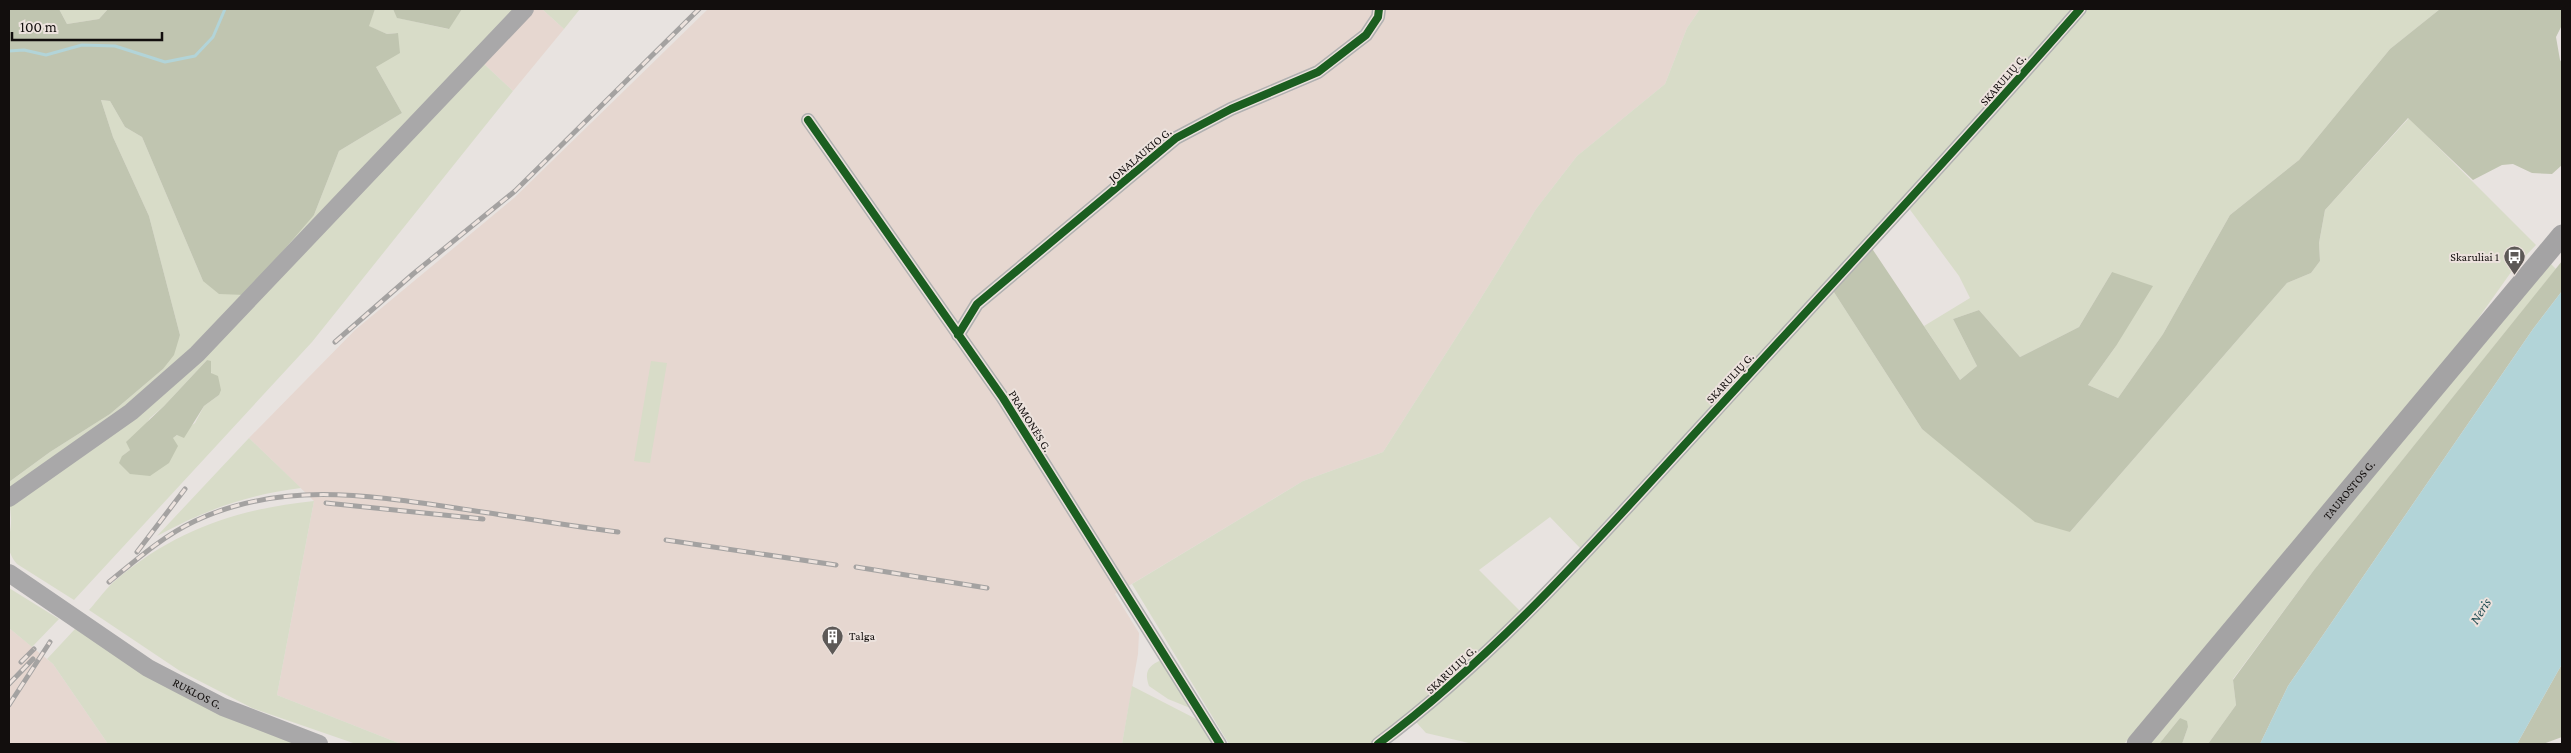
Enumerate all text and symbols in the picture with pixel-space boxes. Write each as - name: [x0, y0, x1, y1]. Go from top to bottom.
- scale bar: [12, 10, 162, 42]
- text: 100 m: [20, 19, 57, 35]
- street label: SKARULIŲ G.: [1977, 51, 2029, 108]
- street label: JONALAUKIO G.: [1105, 124, 1175, 186]
- bus stop icon: Skaruliai 1: [2503, 245, 2527, 276]
- place label: Skaruliai 1: [2450, 250, 2499, 264]
- street label: SKARULIŲ G.: [1703, 350, 1757, 406]
- street label: PRAMONĖS G.: [1006, 388, 1055, 455]
- street label: TAUROSTOS G.: [2320, 457, 2378, 523]
- water label: Neris: [2466, 595, 2494, 627]
- building icon: Talga: [821, 624, 845, 655]
- place label: Talga: [849, 629, 876, 643]
- street label: SKARULIŲ G.: [1423, 643, 1479, 697]
- street label: RUKLOS G.: [170, 675, 224, 712]

